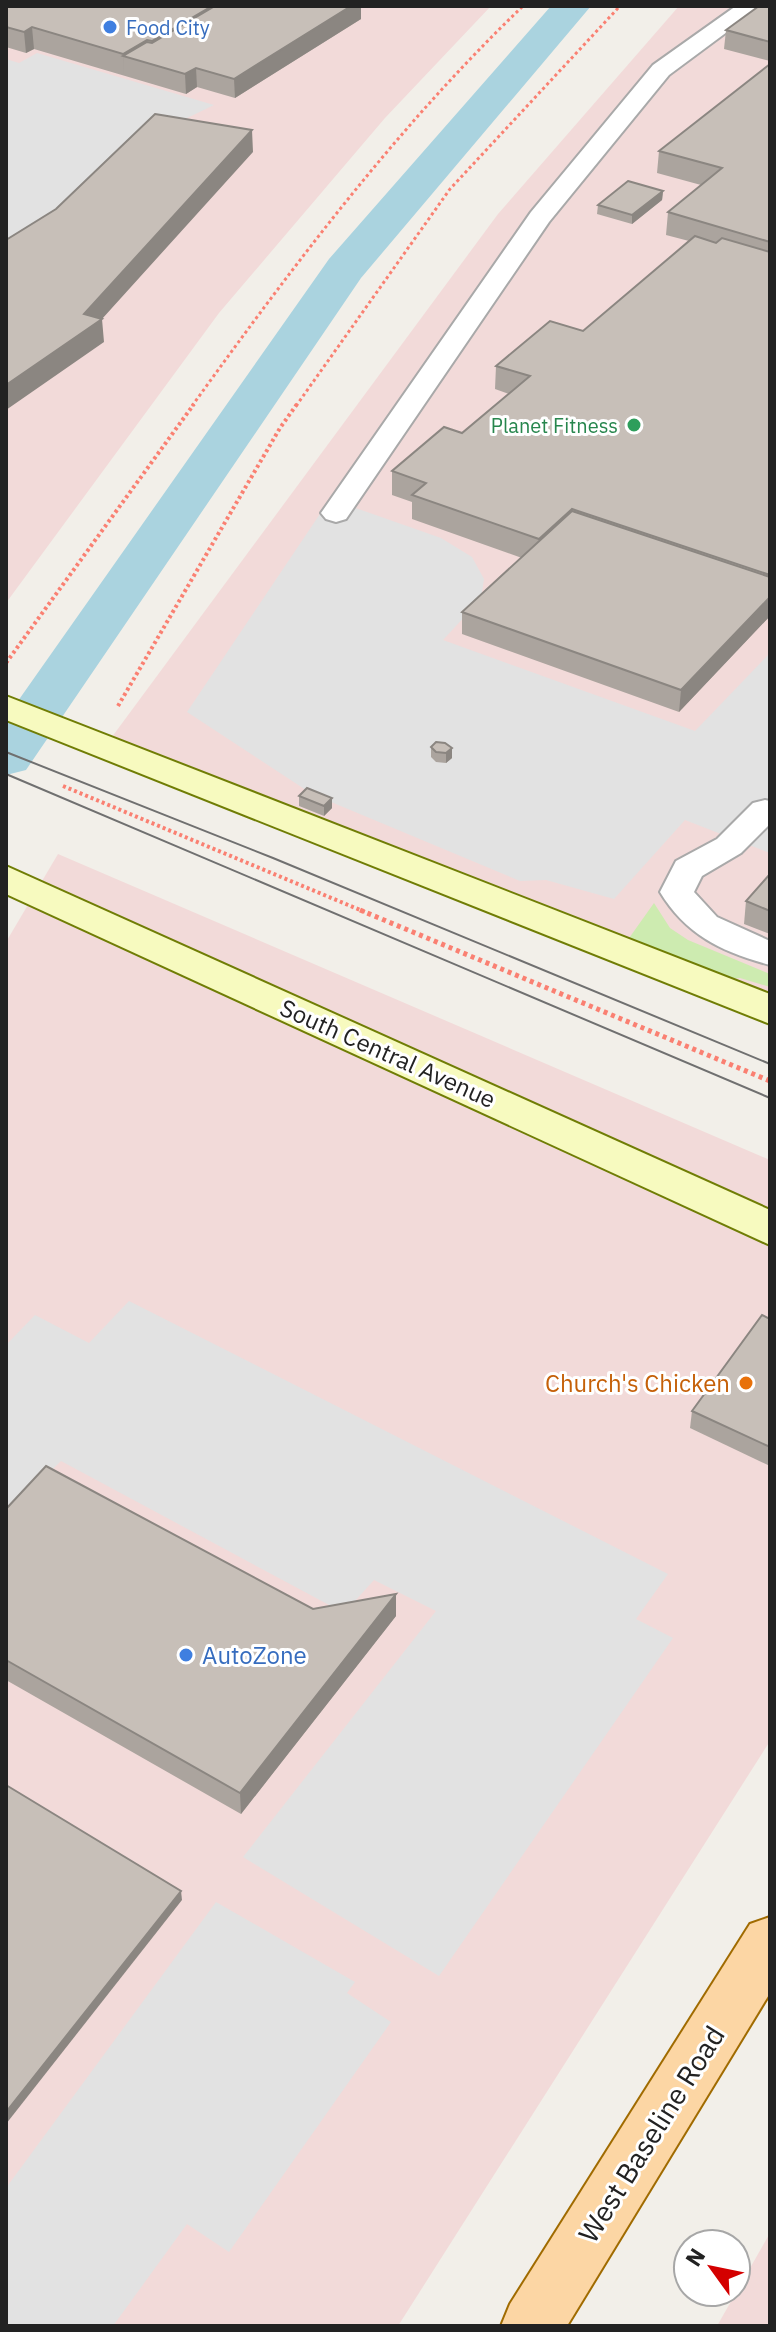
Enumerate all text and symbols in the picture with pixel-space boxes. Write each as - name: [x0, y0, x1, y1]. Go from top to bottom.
- place label: Food City: [126, 14, 210, 41]
- marker: Food City: [101, 18, 119, 36]
- place label: Planet Fitness: [491, 412, 618, 439]
- marker: Planet Fitness: [625, 416, 643, 434]
- street label: South Central Avenue: [275, 991, 501, 1115]
- place label: Church's Chicken: [545, 1367, 730, 1399]
- marker: Church's Chicken: [737, 1374, 755, 1392]
- place label: AutoZone: [202, 1639, 307, 1671]
- marker: AutoZone: [177, 1646, 195, 1664]
- street label: West Baseline Road: [569, 2019, 733, 2249]
- north arrow: [672, 2228, 752, 2308]
- text: N: [678, 2242, 711, 2271]

